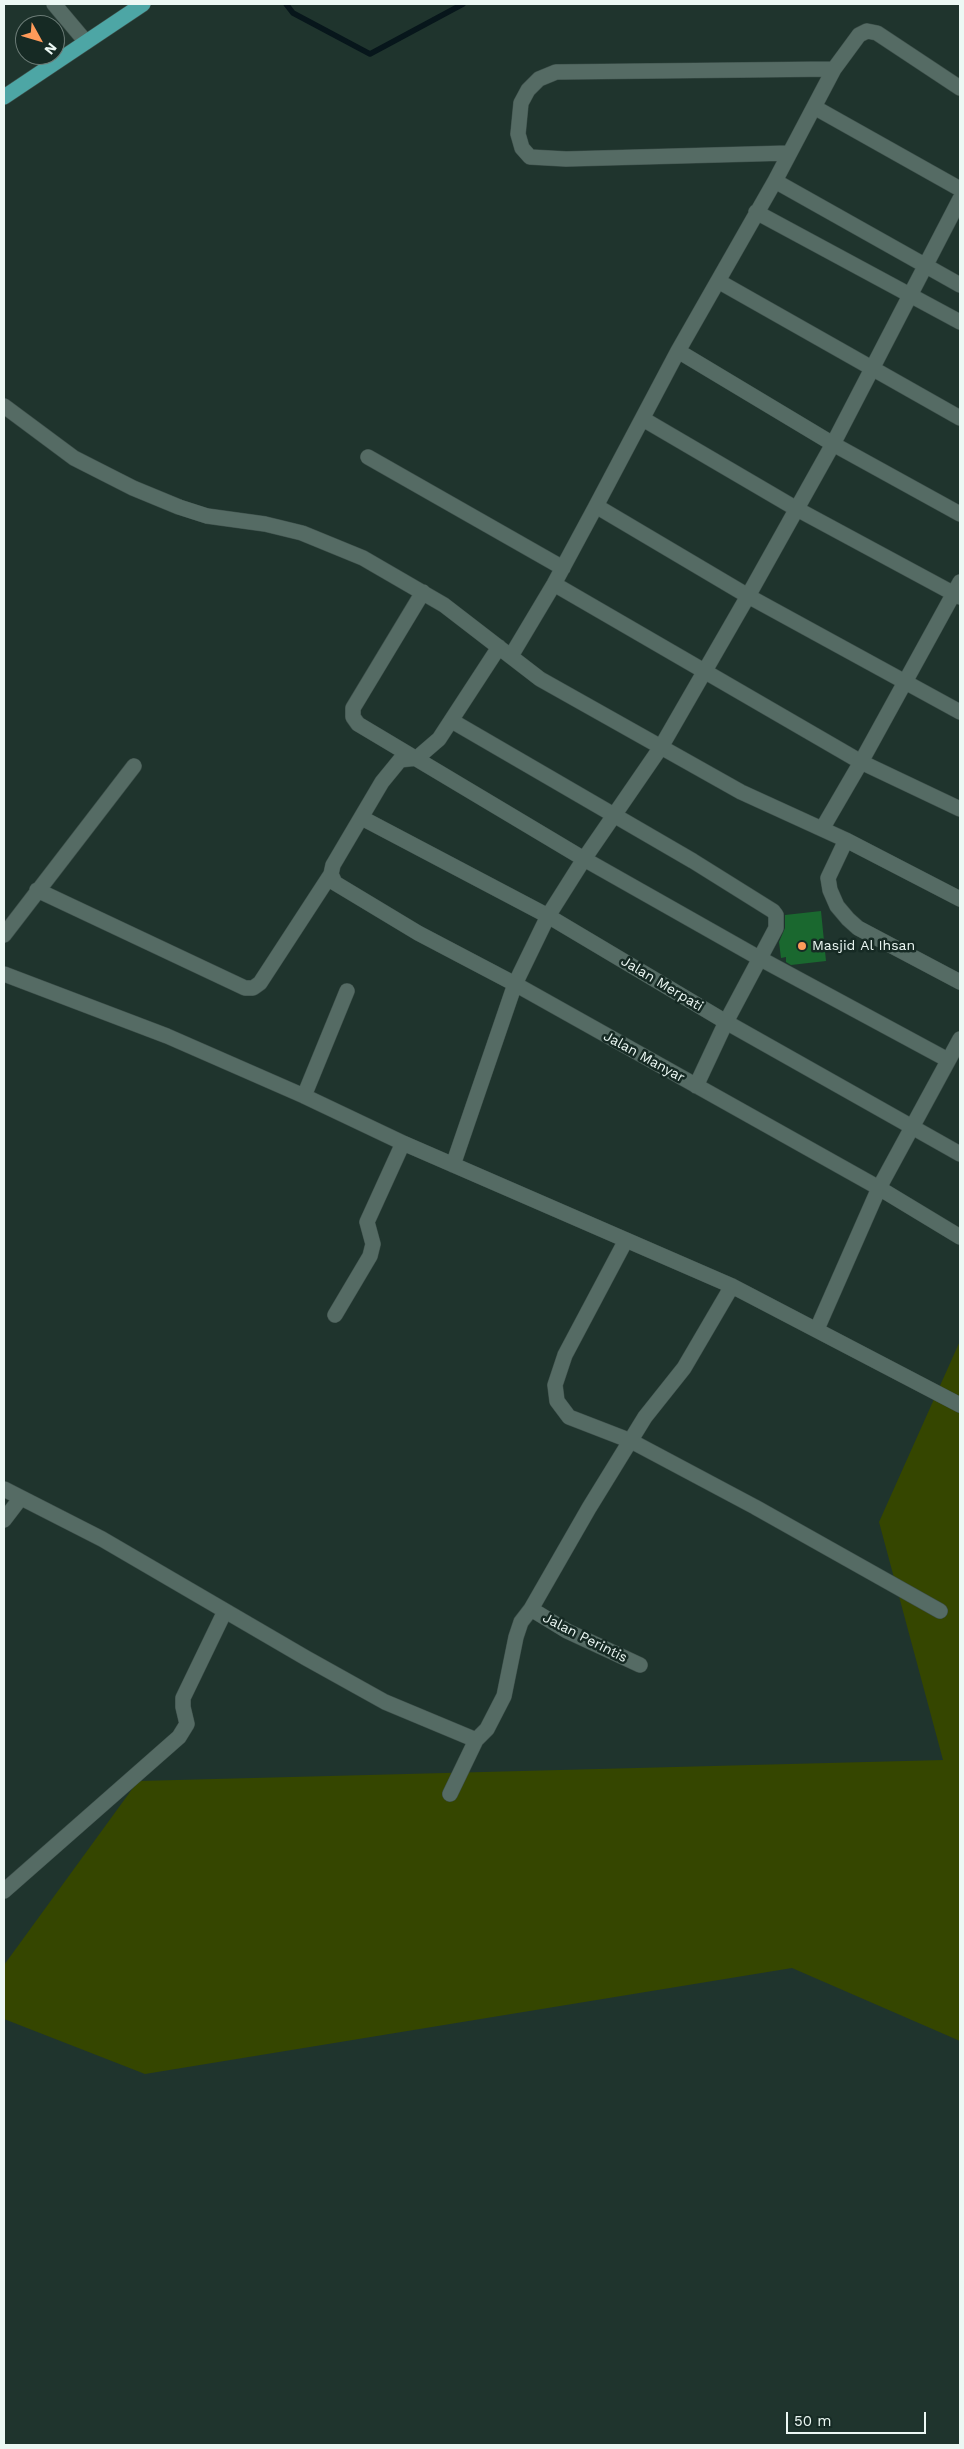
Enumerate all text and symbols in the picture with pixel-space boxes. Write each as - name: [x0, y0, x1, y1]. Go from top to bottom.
- north arrow: [15, 15, 65, 65]
- text: N: [41, 40, 60, 58]
- place label: Masjid Al Ihsan: [812, 938, 915, 954]
- marker: Masjid Al Ihsan: [796, 940, 808, 952]
- street label: Jalan Merpati: [618, 953, 706, 1015]
- street label: Jalan Manyar: [600, 1028, 688, 1086]
- street label: Jalan Perintis: [540, 1609, 630, 1667]
- scale bar: [789, 2402, 929, 2434]
- text: 50 m: [794, 2412, 831, 2430]

